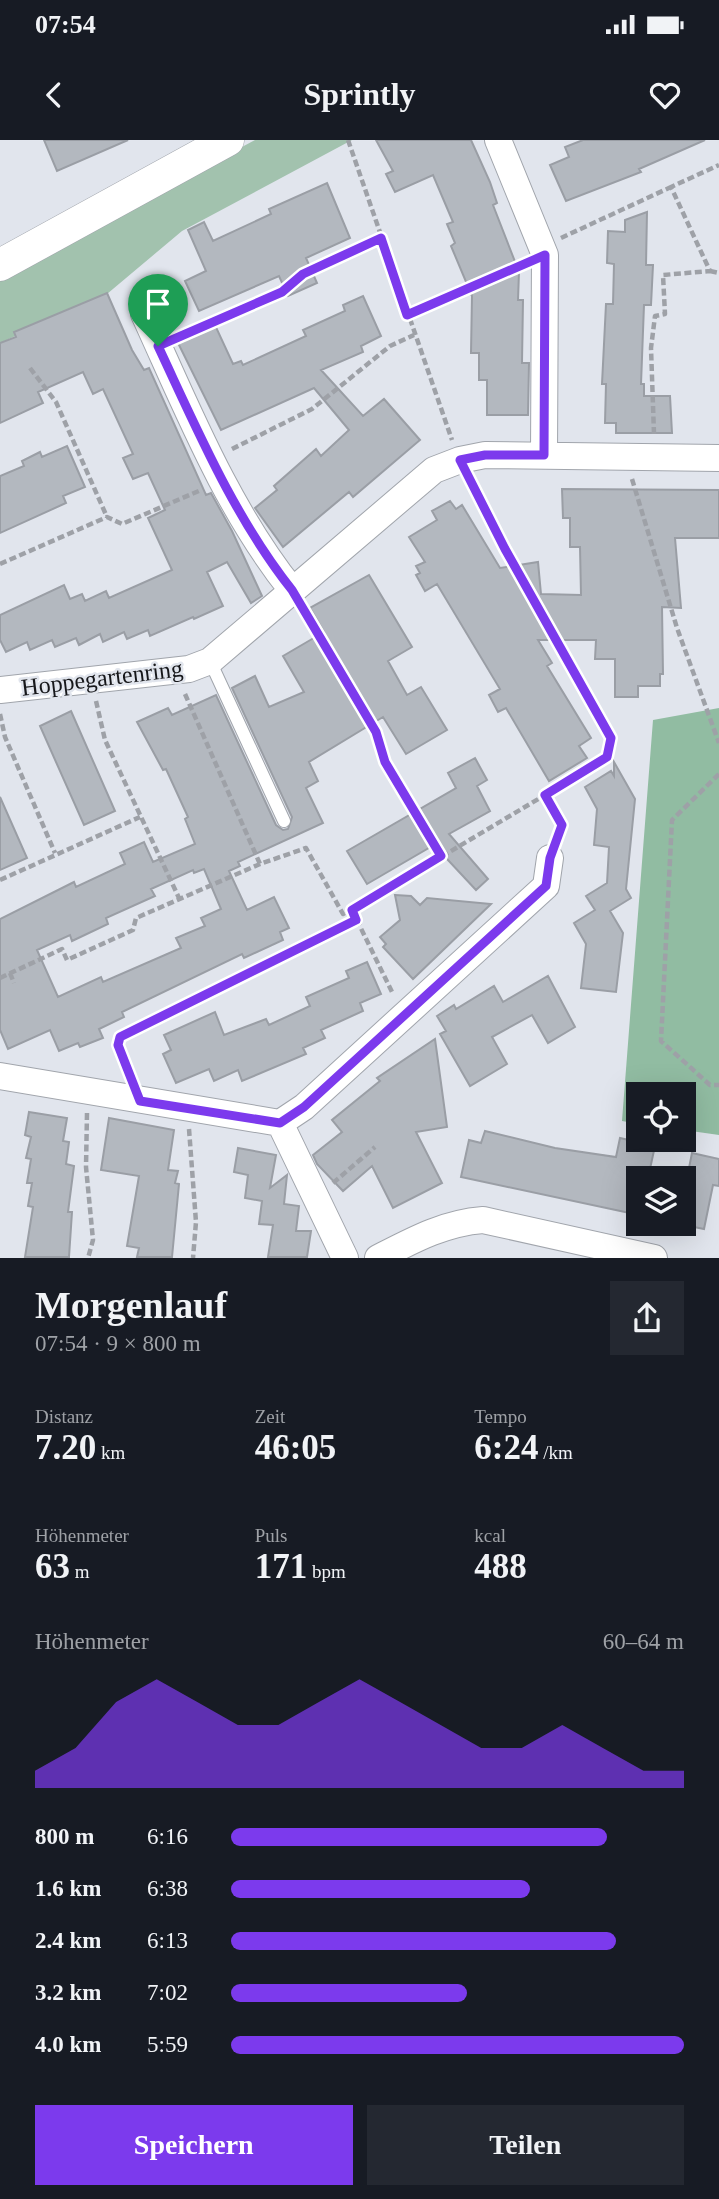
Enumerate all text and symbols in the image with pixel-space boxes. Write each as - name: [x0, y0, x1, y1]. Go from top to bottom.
- text: 07:54: [35, 10, 96, 39]
- icon: back: [35, 76, 73, 114]
- text: Sprintly: [303, 76, 416, 112]
- icon: heart: [646, 76, 684, 114]
- pin: [128, 274, 188, 346]
- icon: arrive: [139, 285, 177, 323]
- street label: Hoppegartenring: [20, 655, 184, 701]
- map controls: [626, 1082, 696, 1236]
- button: locate: [626, 1082, 696, 1152]
- button: layers: [626, 1166, 696, 1236]
- button: share: [610, 1281, 684, 1355]
- text: Morgenlauf: [35, 1284, 227, 1326]
- text: 07:54 · 9 × 800 m: [35, 1331, 201, 1356]
- text: Distanz: [35, 1406, 93, 1427]
- text: Zeit: [255, 1406, 285, 1427]
- text: Tempo: [474, 1406, 527, 1427]
- text: 7.20: [35, 1428, 96, 1467]
- text: 46:05: [255, 1428, 336, 1467]
- text: 6:24: [474, 1428, 538, 1467]
- text: km: [96, 1442, 125, 1463]
- text: /km: [538, 1442, 573, 1463]
- text: Höhenmeter: [35, 1525, 129, 1546]
- text: Puls: [255, 1525, 287, 1546]
- text: kcal: [474, 1525, 506, 1546]
- text: 63: [35, 1547, 70, 1586]
- text: 171: [255, 1547, 307, 1586]
- text: 488: [474, 1547, 527, 1586]
- text: m: [70, 1561, 90, 1582]
- text: bpm: [307, 1561, 346, 1582]
- text: Höhenmeter: [35, 1629, 149, 1654]
- text: 60–64 m: [603, 1629, 684, 1654]
- text: 800 m: [35, 1824, 94, 1849]
- text: 6:16: [147, 1824, 188, 1849]
- text: 1.6 km: [35, 1876, 101, 1901]
- text: 6:38: [147, 1876, 188, 1901]
- text: 2.4 km: [35, 1928, 101, 1953]
- text: 6:13: [147, 1928, 188, 1953]
- text: 3.2 km: [35, 1980, 101, 2005]
- text: 7:02: [147, 1980, 188, 2005]
- text: 4.0 km: [35, 2032, 101, 2057]
- text: 5:59: [147, 2032, 188, 2057]
- button: Speichern: [35, 2105, 353, 2185]
- button: Teilen: [367, 2105, 684, 2185]

